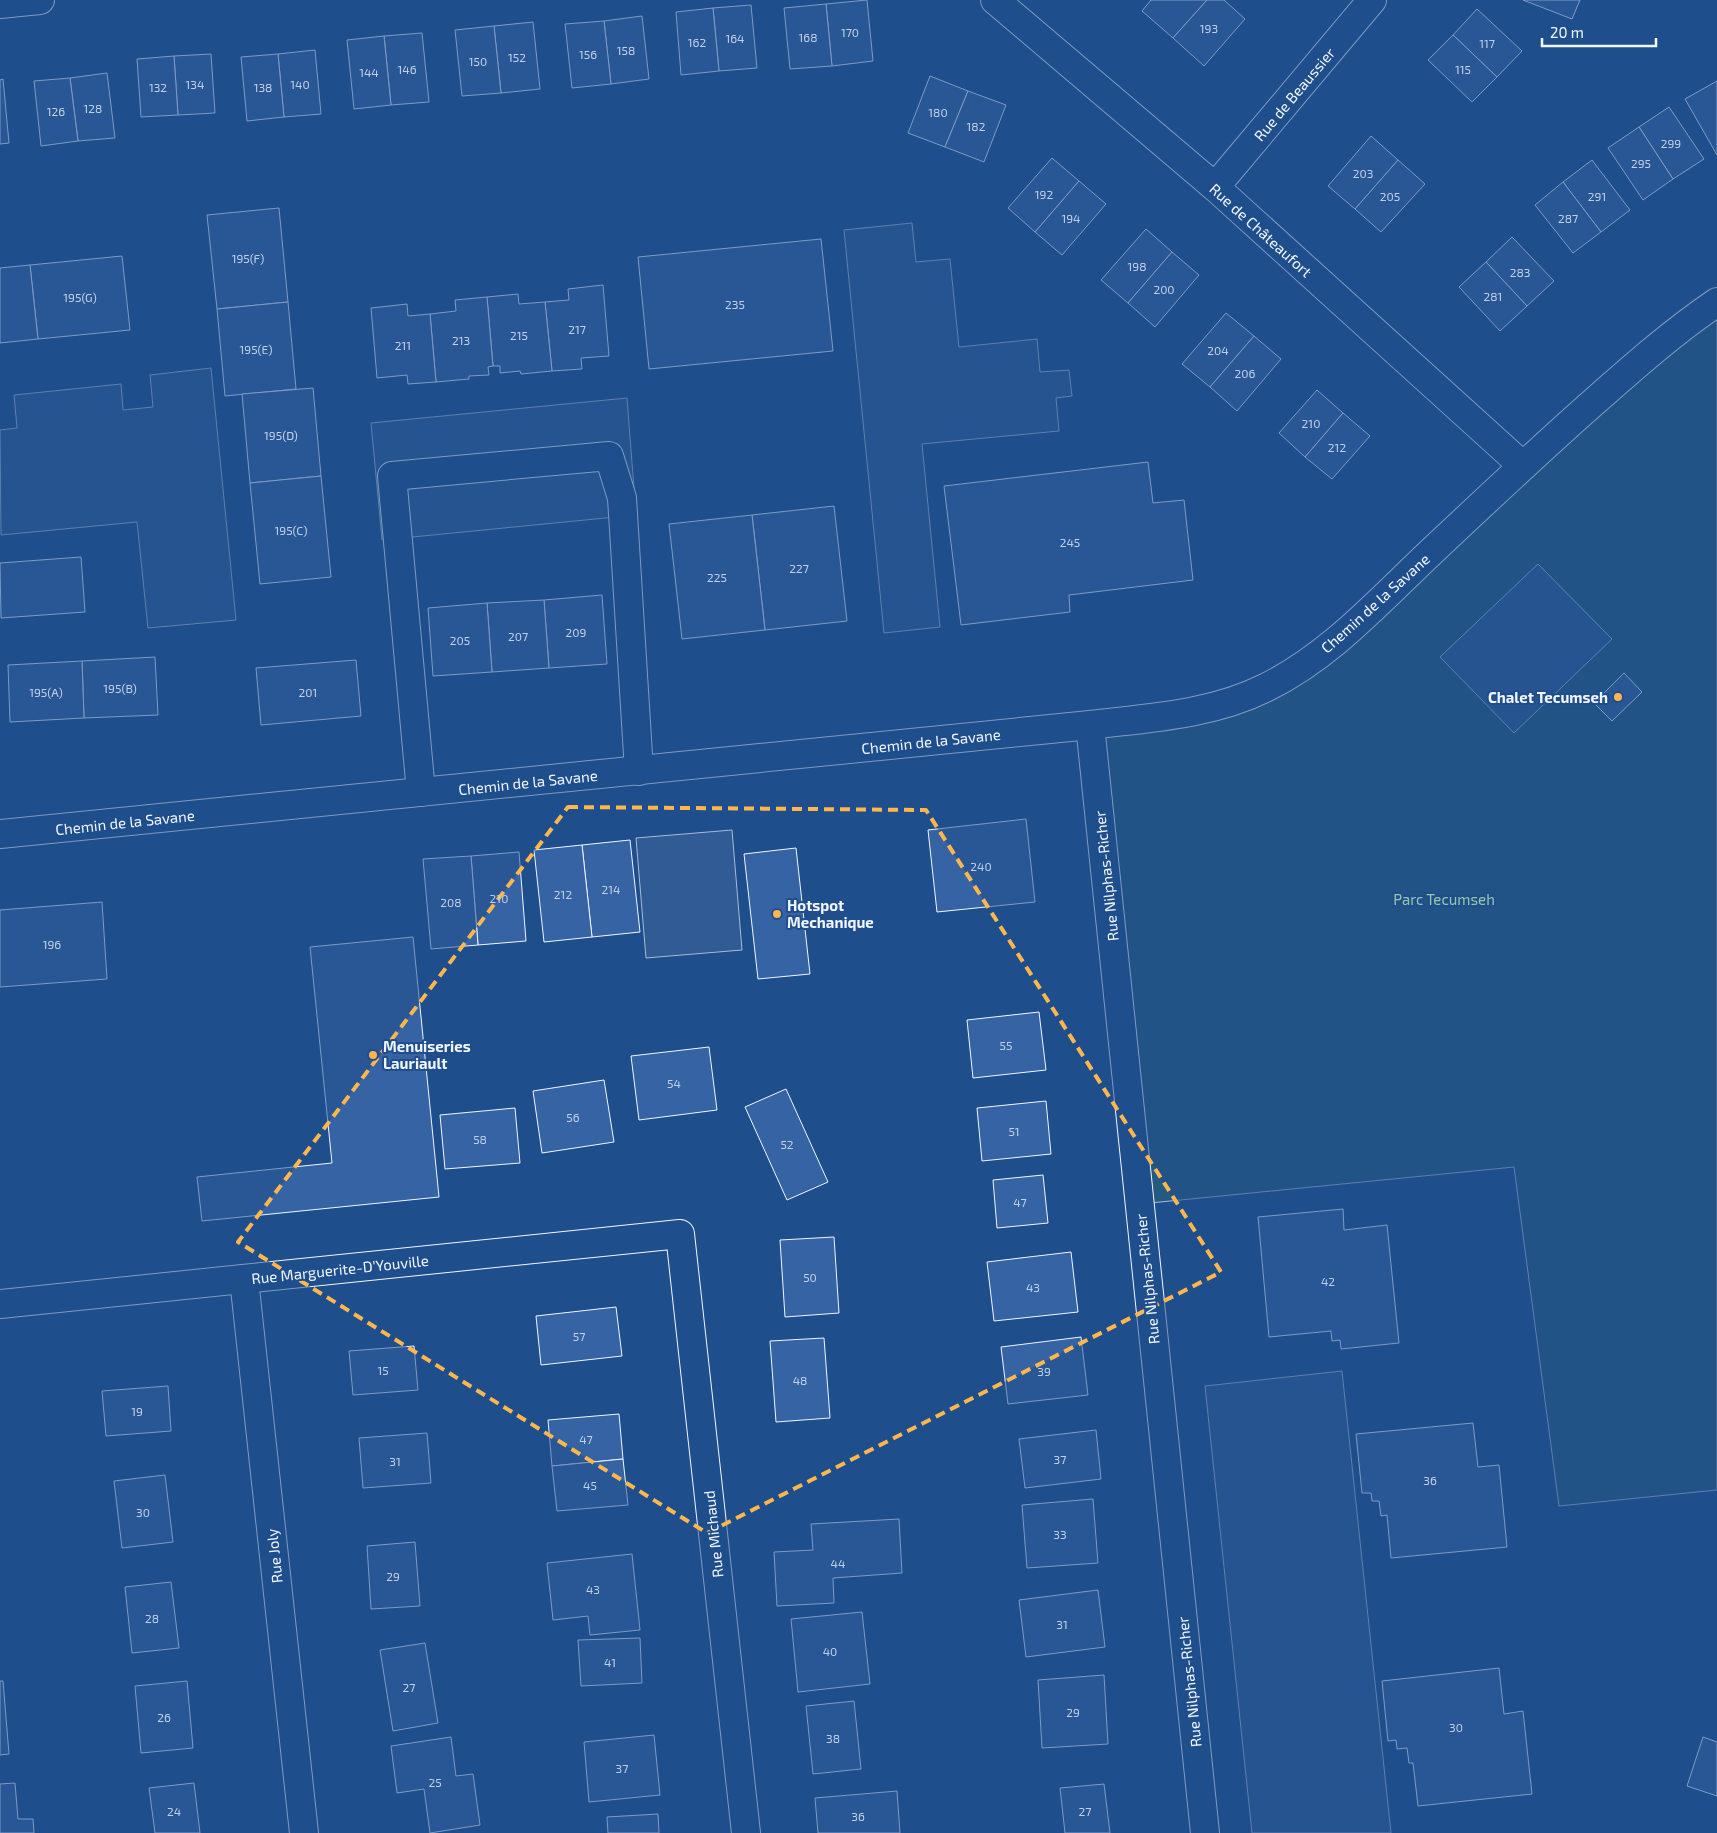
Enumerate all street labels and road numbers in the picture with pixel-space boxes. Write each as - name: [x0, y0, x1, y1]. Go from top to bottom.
- street label: Rue de Beaussier: [1250, 44, 1338, 144]
- street label: Rue de Châteaufort: [1206, 179, 1316, 281]
- street label: Chemin de la Savane: [1317, 550, 1433, 656]
- street label: Chemin de la Savane: [861, 725, 1001, 757]
- street label: Chemin de la Savane: [458, 766, 598, 798]
- street label: Chemin de la Savane: [55, 806, 195, 838]
- street label: Rue Nilphas-Richer: [1090, 810, 1122, 942]
- street label: Rue Nilphas-Richer: [1131, 1213, 1163, 1345]
- street label: Rue Marguerite-D'Youville: [250, 1251, 430, 1287]
- street label: Rue Michaud: [699, 1490, 727, 1578]
- street label: Rue Joly: [262, 1528, 286, 1584]
- street label: Rue Nilphas-Richer: [1173, 1616, 1205, 1748]

